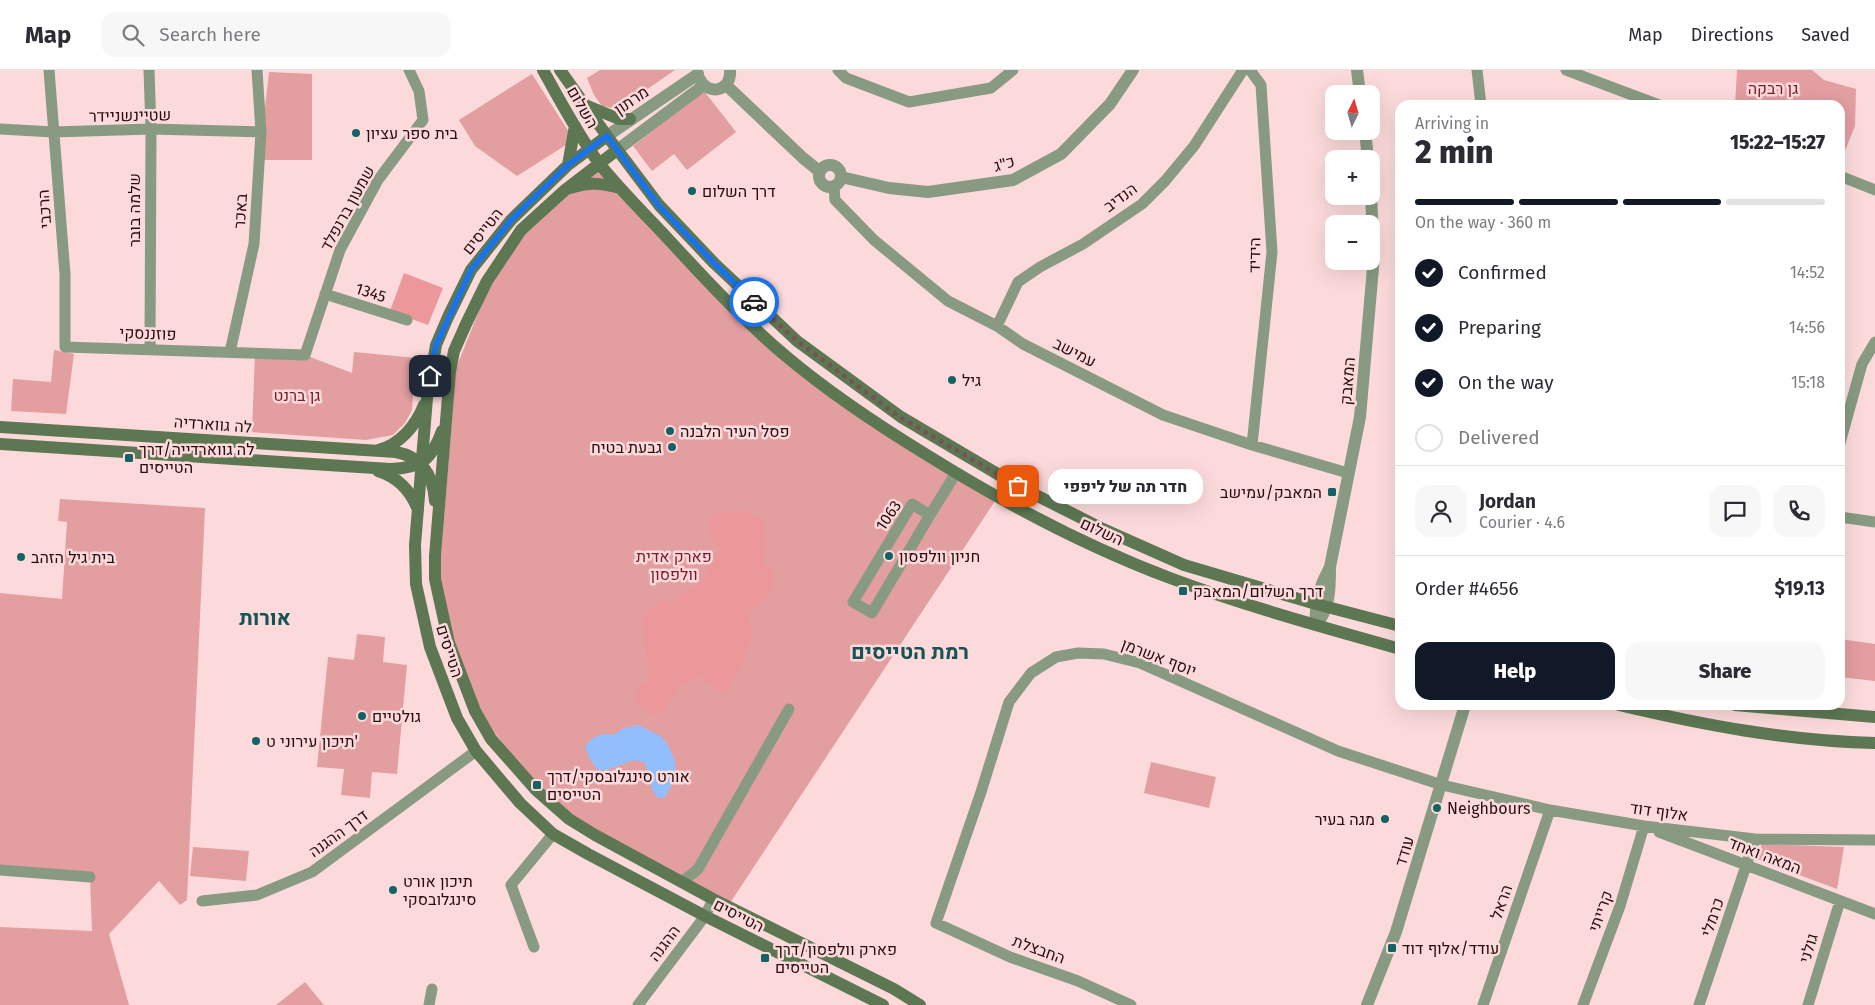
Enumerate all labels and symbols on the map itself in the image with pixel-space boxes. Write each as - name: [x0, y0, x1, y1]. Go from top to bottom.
- park label: גן רבקה: [1748, 79, 1798, 98]
- street label: מרתון: [611, 82, 652, 119]
- street label: השלום: [563, 83, 602, 132]
- north arrow: [1325, 85, 1380, 140]
- street label: שטיינשניידר: [89, 105, 171, 126]
- place label: בית ספר עציון: [366, 124, 459, 143]
- marker: בית ספר עציון: [350, 127, 362, 139]
- street label: כ"ג: [991, 151, 1017, 176]
- street label: שמעון ברנפלד: [316, 162, 379, 254]
- street label: שלמה בובר: [125, 173, 144, 247]
- street label: הנדיב: [1100, 179, 1141, 216]
- place label: דרך השלום: [702, 182, 776, 201]
- marker: דרך השלום: [686, 185, 698, 197]
- street label: הרכבי: [34, 189, 55, 229]
- street label: באכר: [230, 192, 251, 229]
- street label: הטייסים: [458, 204, 507, 258]
- street label: הידיד: [1245, 237, 1264, 273]
- courier: [729, 277, 779, 327]
- street label: 1345: [353, 279, 389, 306]
- street label: פוזננסקי: [119, 323, 177, 344]
- street label: עמישב: [1050, 334, 1099, 371]
- pin: [409, 355, 451, 397]
- street label: המאבק: [1336, 356, 1359, 406]
- place label: גיל: [962, 371, 981, 390]
- marker: גיל: [946, 374, 958, 386]
- park label: גן ברנט: [274, 386, 320, 405]
- street label: לה גווארדיה: [173, 412, 253, 437]
- place label: פסל העיר הלבנה: [680, 422, 790, 441]
- marker: פסל העיר הלבנה: [664, 425, 676, 437]
- place label: גבעת בטיח: [591, 438, 662, 457]
- place label: לה גווארדייה/דרך הטייסים: [139, 440, 254, 477]
- marker: גבעת בטיח: [666, 441, 678, 453]
- marker: לה גווארדייה/דרך הטייסים: [123, 452, 135, 464]
- pin: [997, 465, 1039, 507]
- callout: חדר תה של ליפפי: [1048, 468, 1203, 504]
- place label: המאבק/עמישב: [1220, 483, 1322, 502]
- marker: המאבק/עמישב: [1326, 486, 1338, 498]
- street label: 1063: [872, 497, 905, 534]
- street label: השלום: [1077, 513, 1126, 550]
- park label: פארק אדית וולפסון: [636, 547, 712, 584]
- place label: חניון וולפסון: [899, 547, 980, 566]
- place label: בית גיל הזהב: [31, 548, 115, 567]
- marker: חניון וולפסון: [883, 550, 895, 562]
- marker: בית גיל הזהב: [15, 551, 27, 563]
- place label: דרך השלום/המאבק: [1193, 582, 1323, 601]
- marker: דרך השלום/המאבק: [1177, 585, 1189, 597]
- district label: אורות: [239, 605, 291, 631]
- street label: הטייסים: [432, 622, 467, 680]
- street label: יוסף אשרמן: [1119, 634, 1199, 680]
- district label: רמת הטייסים: [851, 639, 969, 665]
- place label: גולטיים: [372, 707, 421, 726]
- marker: גולטיים: [356, 710, 368, 722]
- place label: תיכון עירוני ט': [266, 732, 358, 751]
- marker: תיכון עירוני ט': [250, 735, 262, 747]
- place label: אורט סינגלובסקי/דרך הטייסים: [547, 767, 690, 804]
- marker: אורט סינגלובסקי/דרך הטייסים: [531, 779, 543, 791]
- street label: אלוף דוד: [1629, 798, 1689, 825]
- place label: Neighbours: [1447, 799, 1530, 818]
- marker: Neighbours: [1431, 802, 1443, 814]
- street label: דרך ההגנה: [305, 806, 372, 861]
- place label: מגה בעיר: [1315, 810, 1375, 829]
- marker: מגה בעיר: [1379, 813, 1391, 825]
- street label: המאה ואחד: [1726, 833, 1804, 878]
- street label: עודד: [1391, 834, 1418, 869]
- place label: תיכון אורט סינגלובסקי: [403, 872, 476, 909]
- street label: הראל: [1487, 882, 1516, 922]
- marker: תיכון אורט סינגלובסקי: [387, 884, 399, 896]
- street label: קרייתי: [1584, 888, 1617, 934]
- street label: הטייסים: [710, 895, 767, 936]
- street label: כרמלי: [1697, 895, 1728, 939]
- street label: ההגנה: [645, 922, 684, 965]
- street label: החבצלת: [1010, 931, 1068, 968]
- street label: גולני: [1795, 931, 1822, 965]
- place label: עודד/אלוף דוד: [1402, 939, 1499, 958]
- place label: פארק וולפסון/דרך הטייסים: [775, 940, 897, 977]
- marker: עודד/אלוף דוד: [1386, 942, 1398, 954]
- marker: פארק וולפסון/דרך הטייסים: [759, 952, 771, 964]

